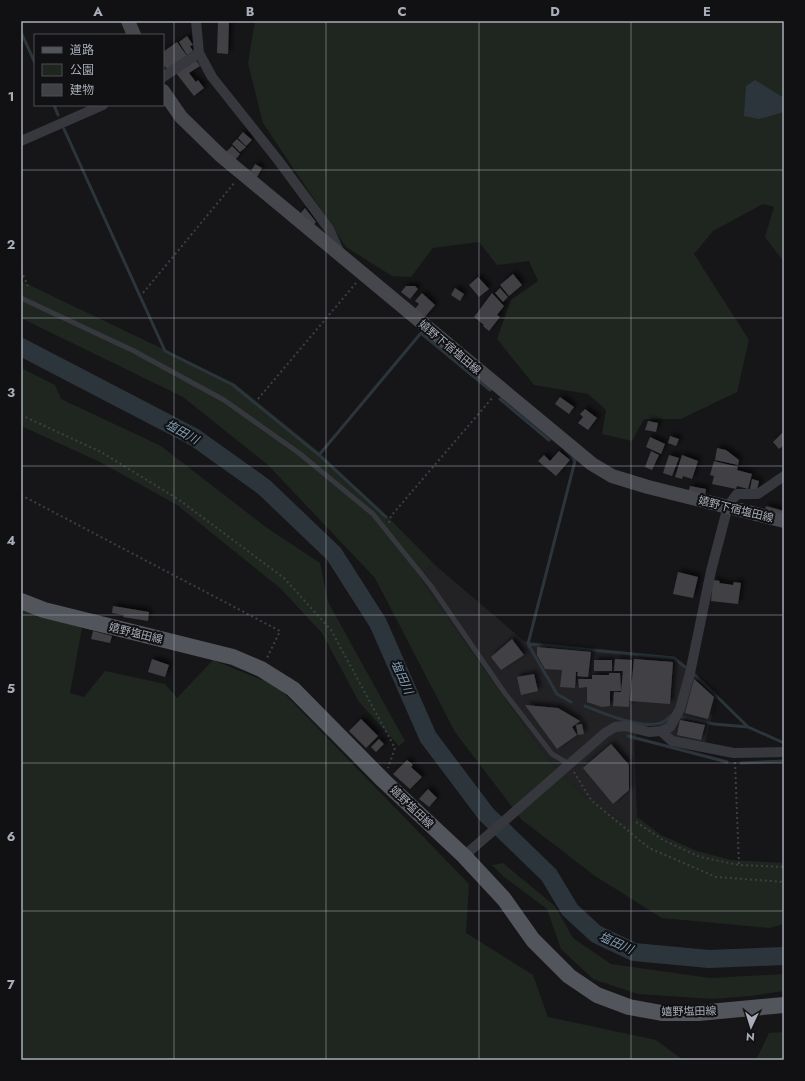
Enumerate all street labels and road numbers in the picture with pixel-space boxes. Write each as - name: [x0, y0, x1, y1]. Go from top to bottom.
- street label: 嬉野下宿塩田線: [415, 316, 485, 378]
- street label: 嬉野下宿塩田線: [697, 492, 775, 526]
- street label: 嬉野塩田線: [107, 619, 165, 647]
- street label: 嬉野塩田線: [387, 782, 437, 832]
- street label: 嬉野塩田線: [661, 1003, 717, 1019]

